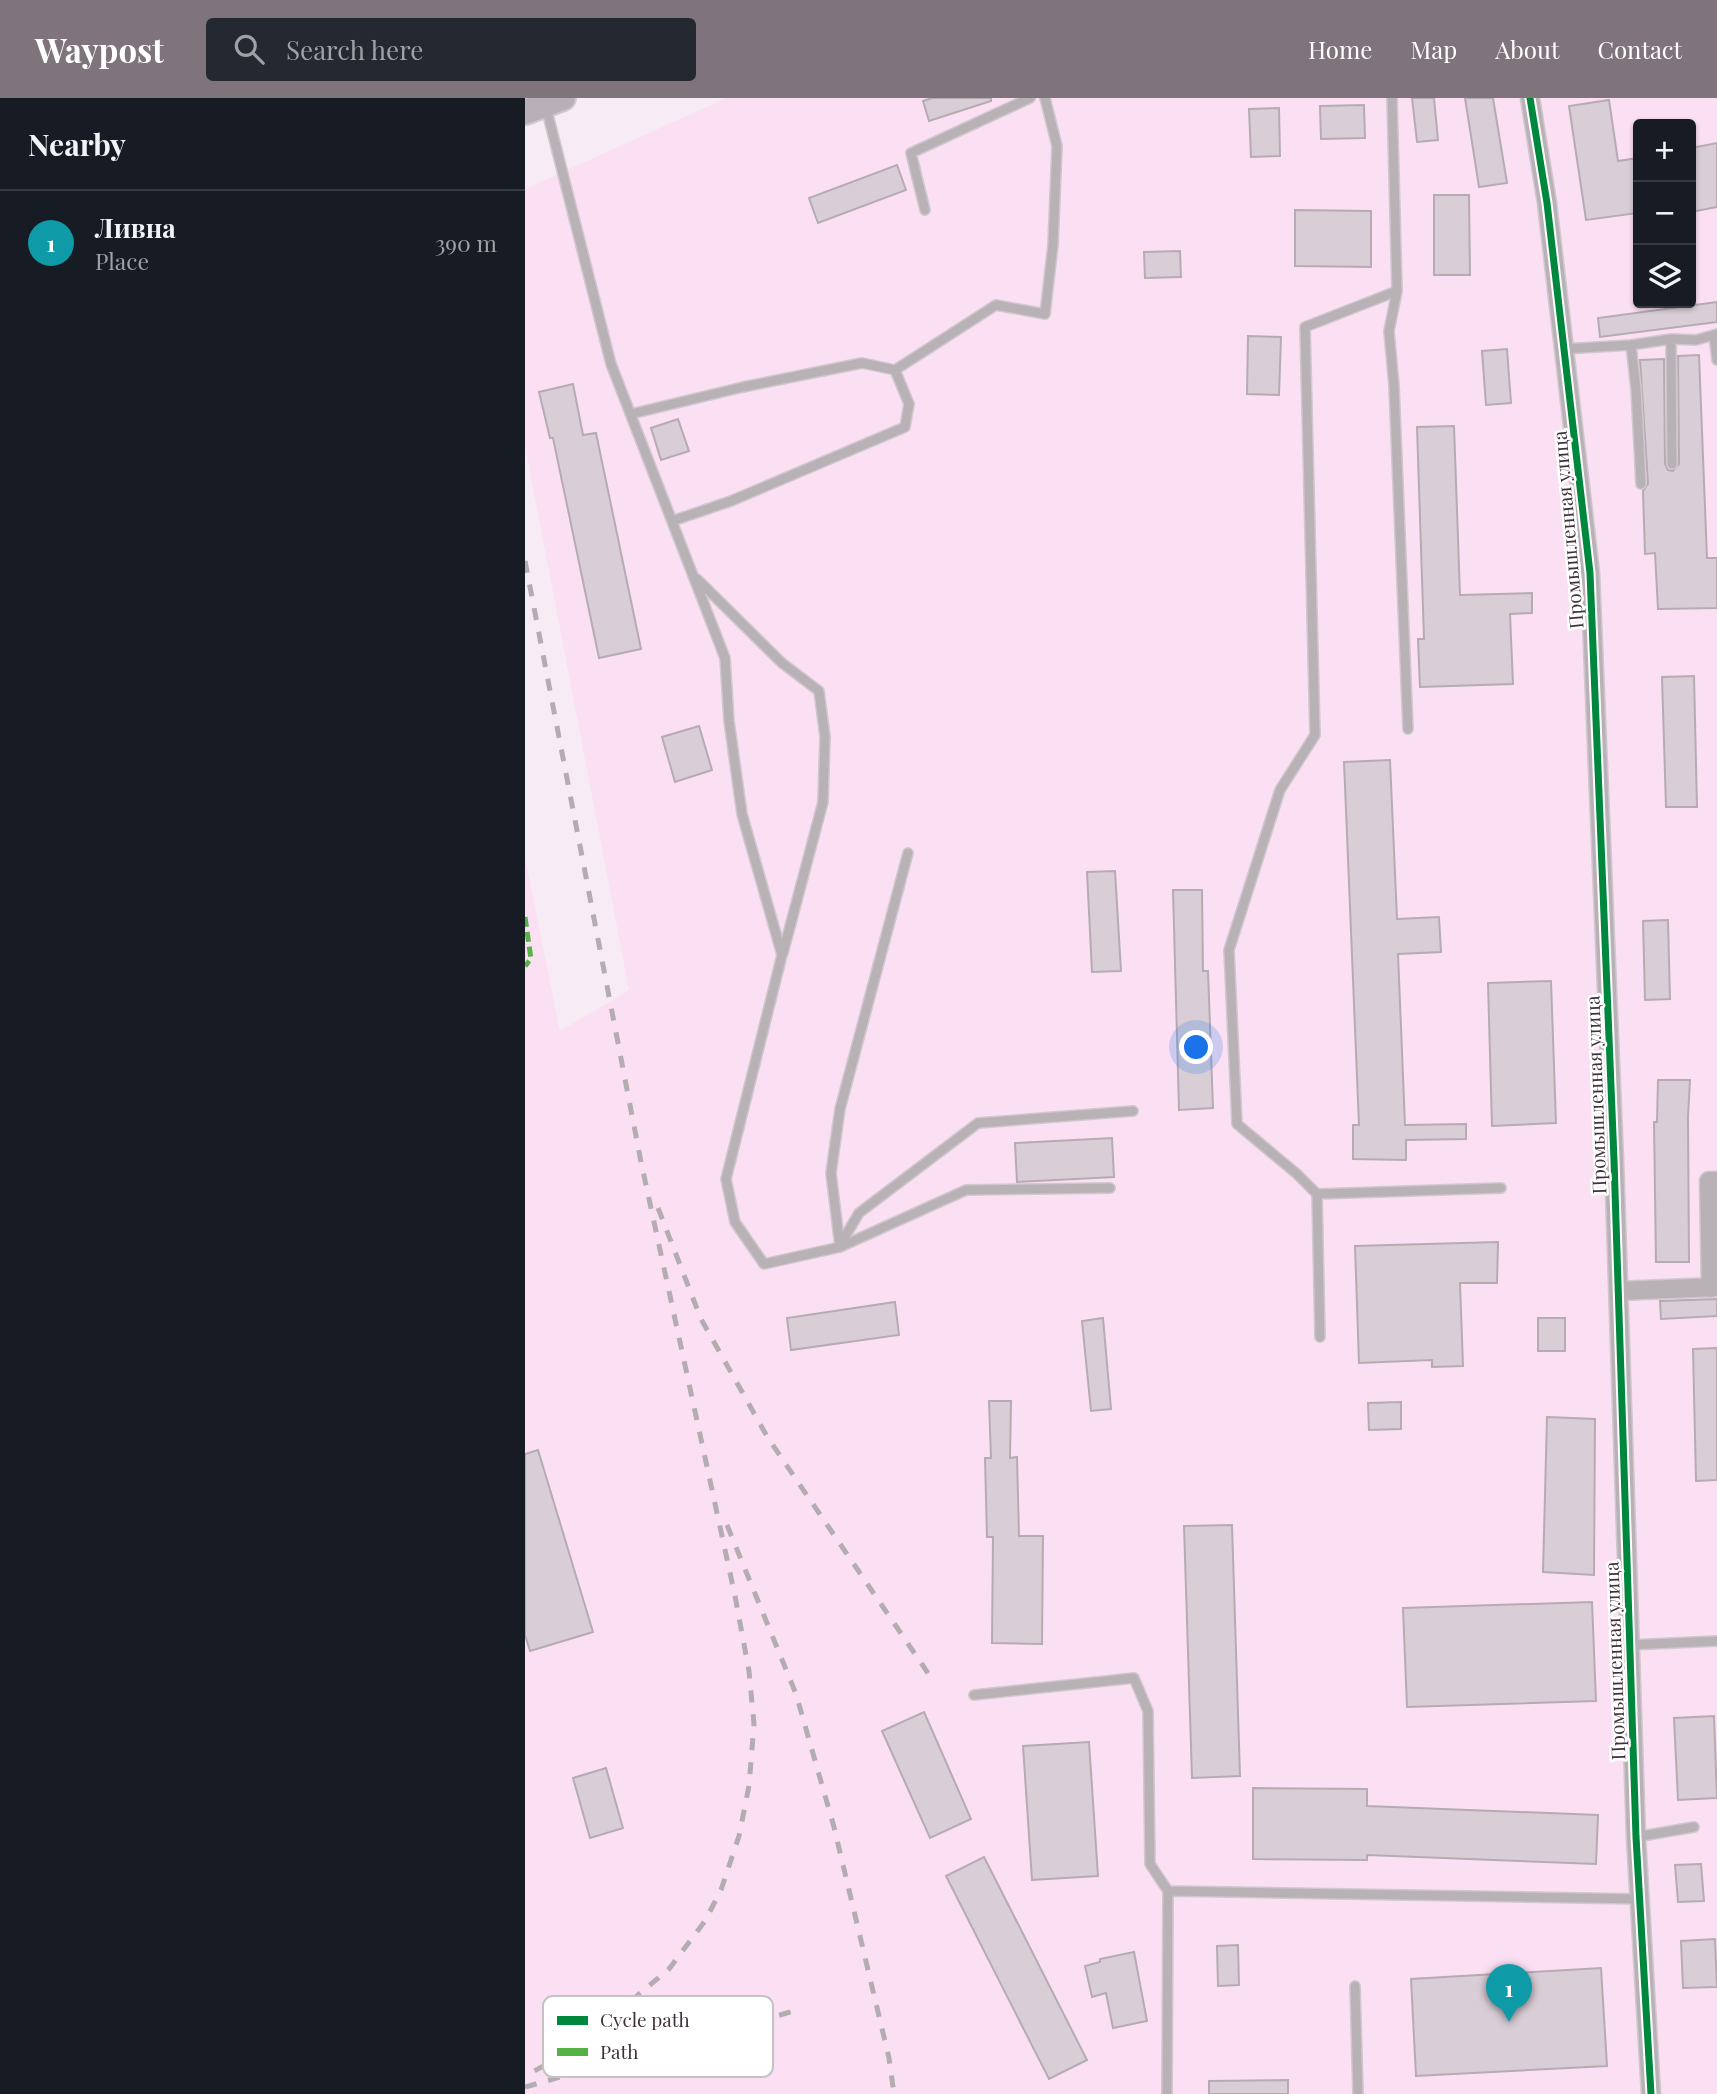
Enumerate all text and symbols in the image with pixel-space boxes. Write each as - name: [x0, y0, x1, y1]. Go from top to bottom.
- search box: [206, 18, 696, 81]
- text: Waypost: [35, 27, 164, 71]
- icon: search: [230, 30, 268, 68]
- text: Search here: [286, 32, 423, 67]
- text: Home: [1308, 33, 1372, 65]
- text: Map: [1410, 33, 1457, 65]
- text: About: [1495, 33, 1559, 65]
- text: Contact: [1597, 33, 1682, 65]
- map controls: [1633, 119, 1696, 308]
- button: +: [1633, 119, 1696, 182]
- text: Nearby: [28, 124, 126, 164]
- button: −: [1633, 182, 1696, 245]
- text: Ливна: [95, 210, 176, 245]
- text: 1: [47, 227, 55, 258]
- text: 390 m: [435, 227, 497, 258]
- text: Place: [95, 245, 149, 276]
- button: layers: [1633, 245, 1696, 308]
- street label: Промышленная улица: [1545, 429, 1589, 630]
- street label: Промышленная улица: [1579, 995, 1611, 1195]
- your location: [1179, 1030, 1213, 1064]
- street label: Промышленная улица: [1598, 1561, 1630, 1761]
- pin: 1: [1486, 1964, 1532, 2022]
- legend: [543, 1996, 773, 2077]
- text: Cycle path: [600, 2006, 690, 2032]
- text: Path: [600, 2038, 638, 2064]

